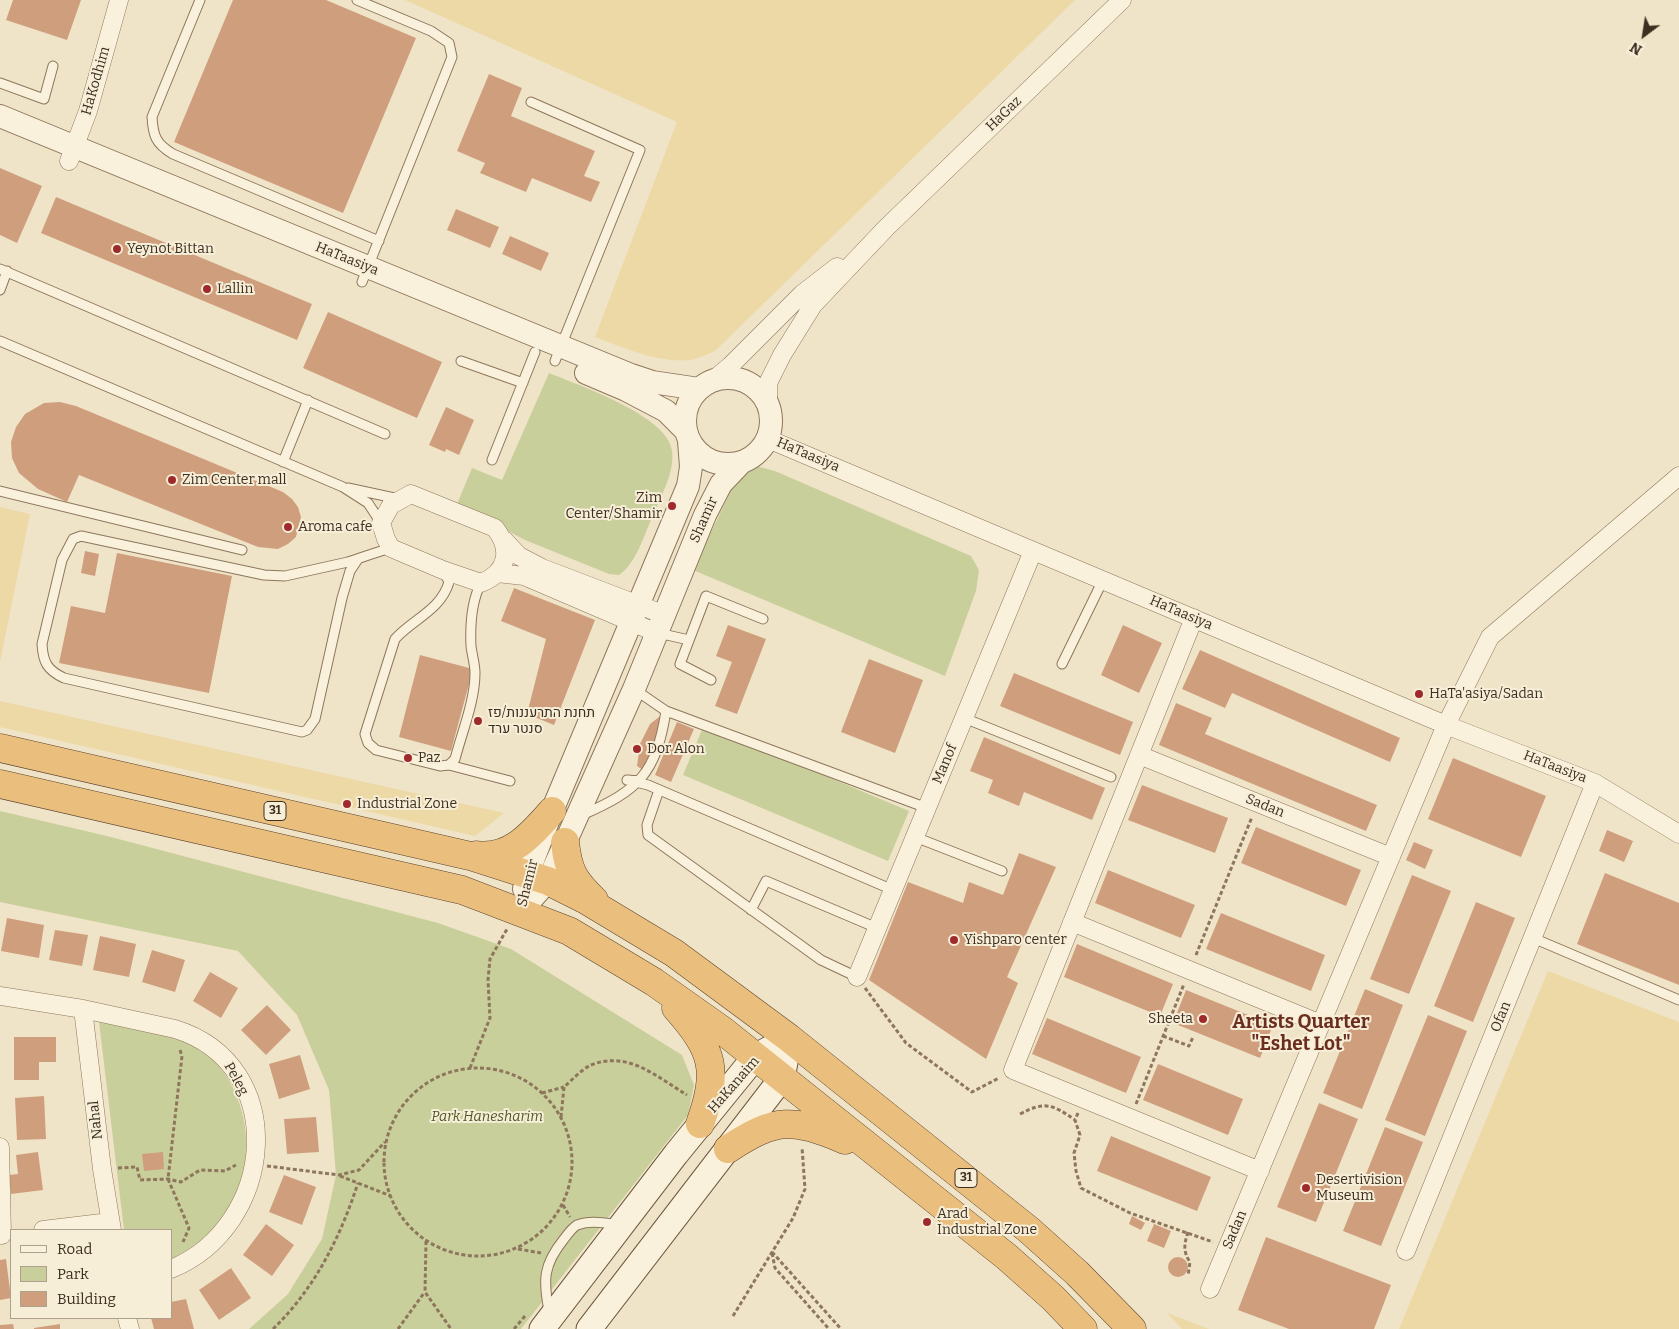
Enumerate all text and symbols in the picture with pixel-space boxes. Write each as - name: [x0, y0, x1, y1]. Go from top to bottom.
- north arrow: [1619, 10, 1669, 60]
- text: N: [1627, 38, 1645, 58]
- street label: HaKodhim: [78, 45, 114, 117]
- street label: HaGaz: [983, 93, 1025, 135]
- street label: HaTaasiya: [313, 239, 381, 279]
- place label: Yeynot Bittan: [127, 241, 214, 257]
- marker: Yeynot Bittan: [111, 243, 123, 255]
- place label: Lallin: [217, 281, 253, 297]
- marker: Lallin: [201, 283, 213, 295]
- street label: HaTaasiya: [774, 434, 842, 476]
- place label: Zim Center mall: [182, 472, 287, 488]
- marker: Zim Center mall: [166, 474, 178, 486]
- place label: Zim Center/Shamir: [565, 490, 662, 522]
- street label: Shamir: [686, 494, 722, 546]
- marker: Zim Center/Shamir: [666, 500, 678, 512]
- place label: Aroma cafe: [298, 519, 372, 535]
- marker: Aroma cafe: [282, 521, 294, 533]
- street label: HaTaasiya: [1147, 592, 1215, 634]
- place label: HaTa'asiya/Sadan: [1429, 686, 1543, 702]
- marker: HaTa'asiya/Sadan: [1413, 688, 1425, 700]
- place label: תחנת התרעננות/פז סנטר ערד: [488, 705, 595, 738]
- marker: תחנת התרעננות/פז סנטר ערד: [472, 715, 484, 727]
- place label: Dor Alon: [647, 741, 705, 757]
- street label: Manof: [929, 742, 961, 786]
- marker: Dor Alon: [631, 743, 643, 755]
- street label: HaTaasiya: [1521, 747, 1589, 787]
- place label: Paz: [418, 750, 440, 766]
- marker: Paz: [402, 752, 414, 764]
- street label: Sadan: [1243, 791, 1287, 821]
- place label: Industrial Zone: [357, 796, 457, 812]
- marker: Industrial Zone: [341, 798, 353, 810]
- road number: 31: [264, 801, 286, 820]
- street label: Shamir: [514, 857, 542, 909]
- place label: Yishparo center: [964, 932, 1067, 948]
- marker: Yishparo center: [948, 934, 960, 946]
- street label: Ofan: [1487, 999, 1515, 1035]
- place label: Sheeta: [1148, 1011, 1193, 1027]
- district label: Artists Quarter "Eshet Lot": [1232, 1012, 1370, 1056]
- marker: Sheeta: [1197, 1013, 1209, 1025]
- street label: HaKanaim: [705, 1053, 763, 1117]
- street label: Peleg: [220, 1059, 252, 1099]
- street label: Nahal: [86, 1100, 106, 1140]
- park label: Park Hanesharim: [431, 1109, 543, 1125]
- road number: 31: [955, 1168, 977, 1188]
- place label: Desertivision Museum: [1316, 1172, 1402, 1204]
- marker: Desertivision Museum: [1300, 1182, 1312, 1194]
- place label: Arad Industrial Zone: [937, 1206, 1037, 1238]
- street label: Sadan: [1219, 1208, 1251, 1252]
- marker: Arad Industrial Zone: [921, 1216, 933, 1228]
- legend: [10, 1229, 172, 1319]
- text: Road: [57, 1240, 92, 1258]
- text: Park: [57, 1265, 89, 1283]
- text: Building: [57, 1290, 116, 1308]

